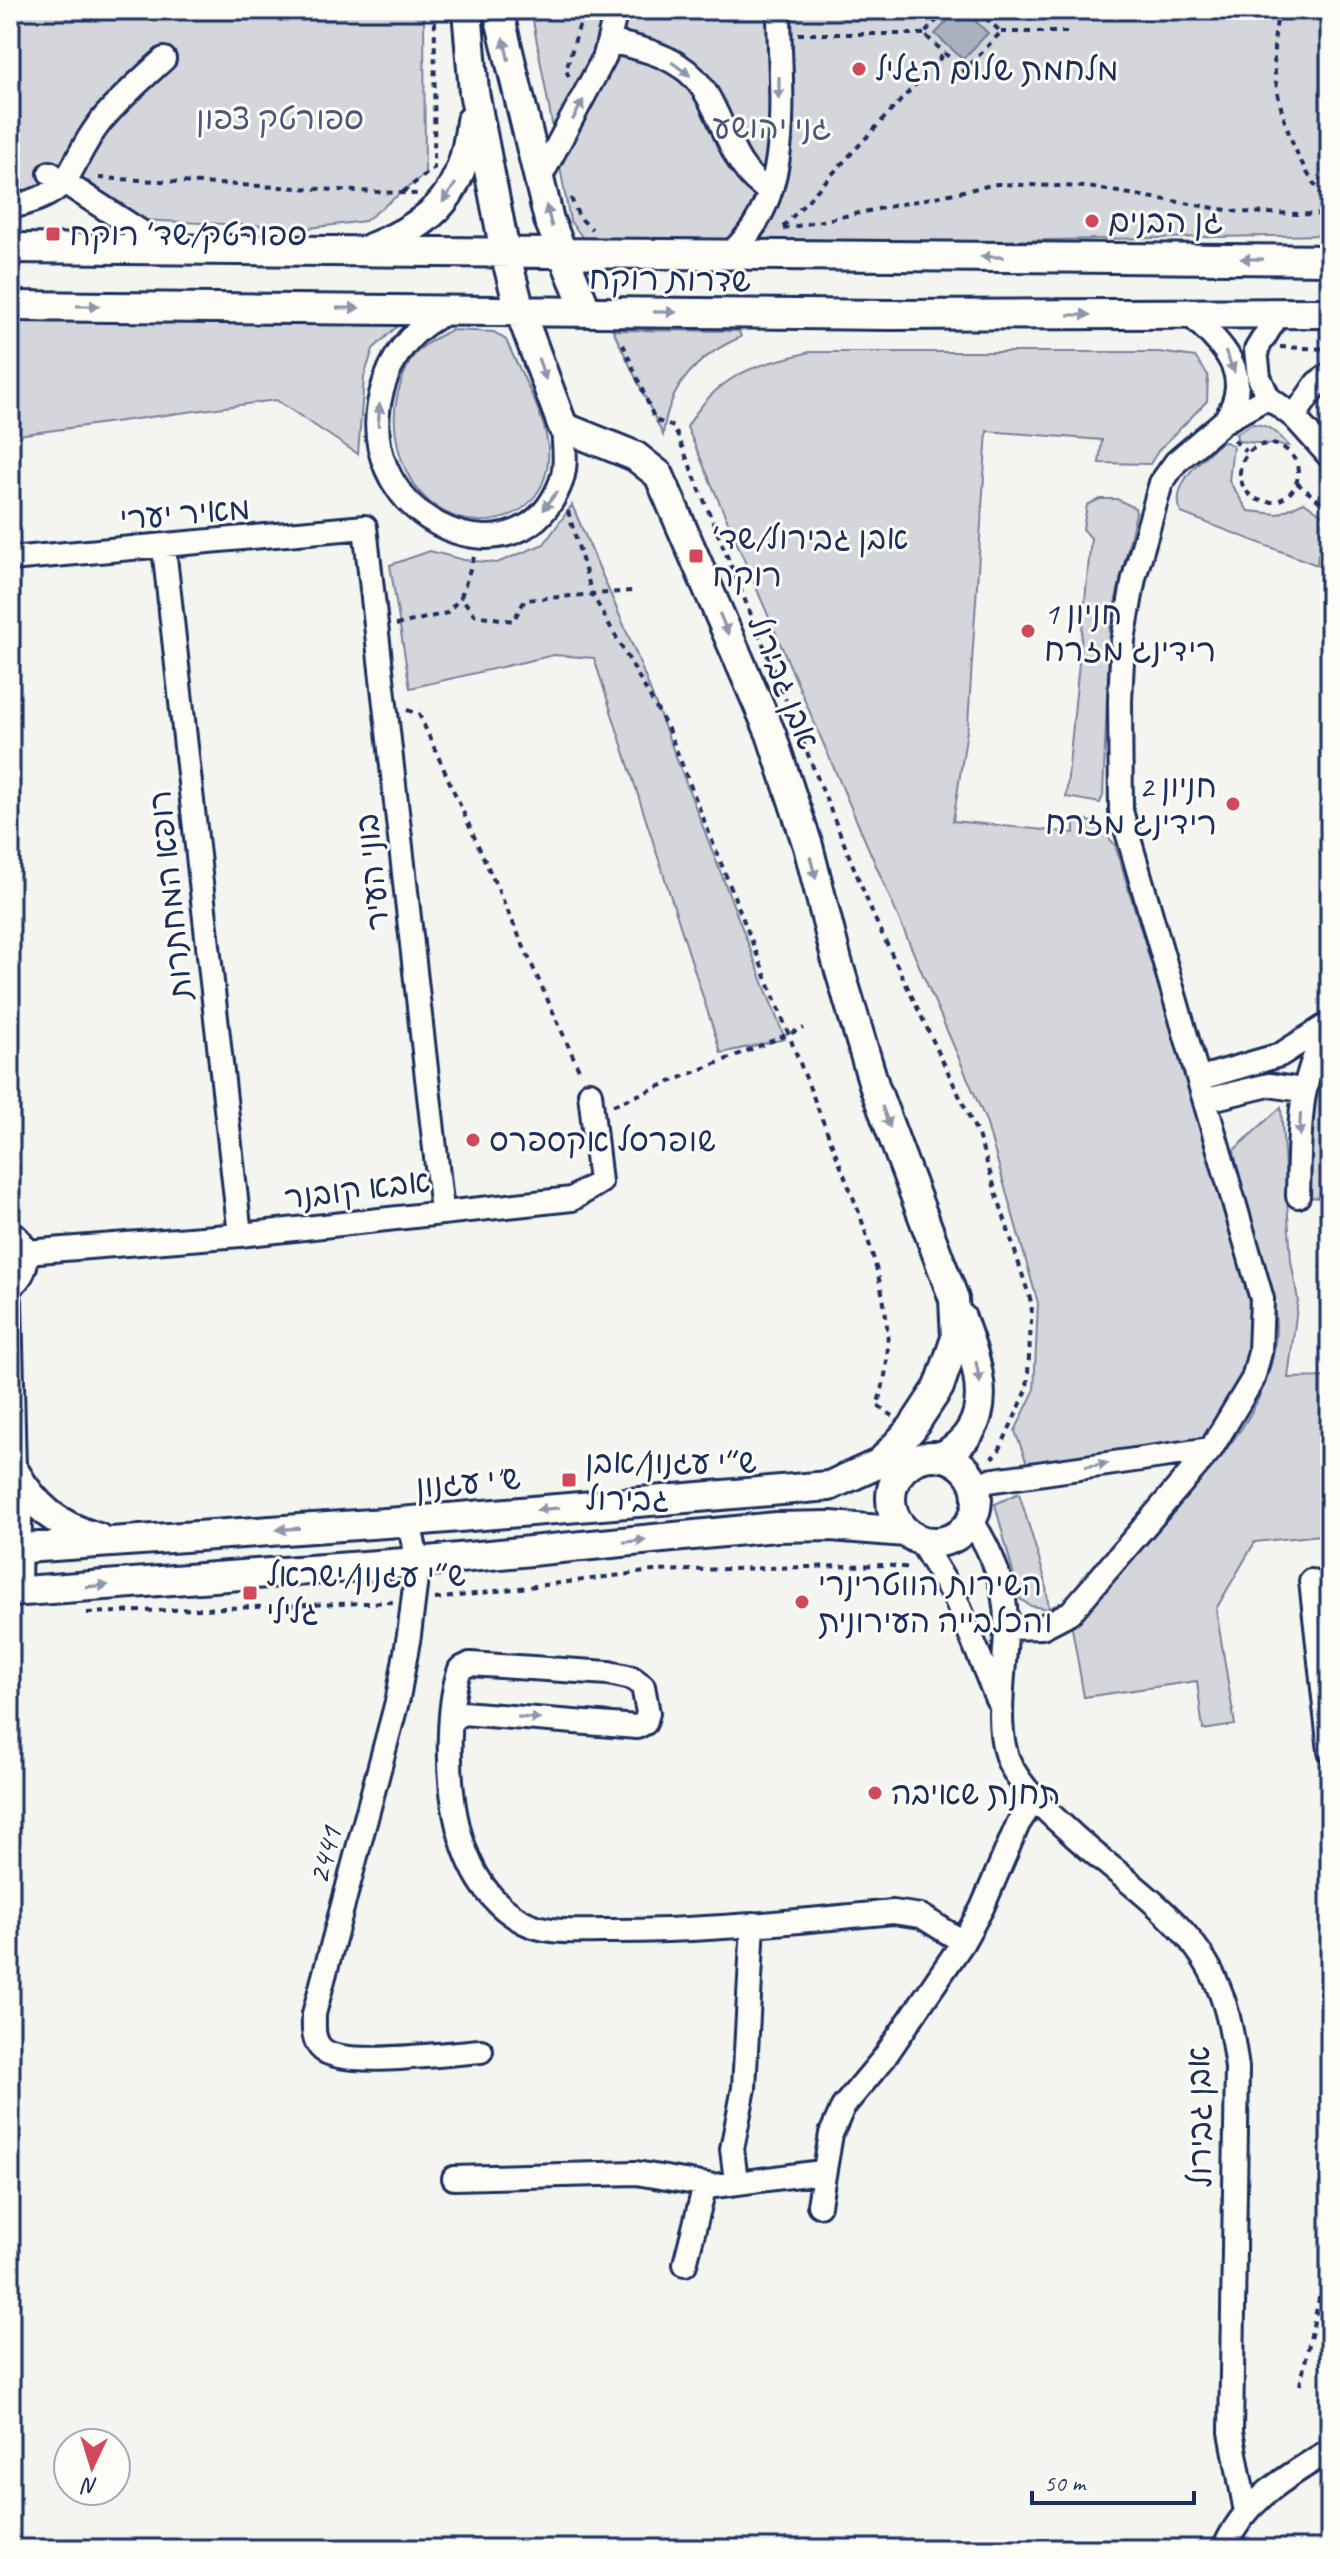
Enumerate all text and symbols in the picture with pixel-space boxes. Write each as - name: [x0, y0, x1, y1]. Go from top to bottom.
- one-way arrow: [499, 36, 512, 61]
- place label: מלחמת שלום הגליל: [875, 49, 1119, 90]
- marker: מלחמת שלום הגליל: [850, 60, 868, 78]
- one-way arrow: [670, 61, 692, 77]
- one-way arrow: [773, 76, 785, 101]
- park label: ספורטק צפון: [196, 98, 364, 139]
- one-way arrow: [572, 99, 585, 122]
- park label: גני יהושע: [713, 107, 831, 148]
- one-way arrow: [442, 183, 457, 204]
- place label: גן הבנים: [1108, 201, 1223, 242]
- one-way arrow: [542, 203, 554, 228]
- marker: גן הבנים: [1083, 212, 1101, 230]
- place label: ספורטק/שד׳ רוקח: [69, 214, 307, 255]
- marker: ספורטק/שד׳ רוקח: [44, 225, 62, 243]
- one-way arrow: [979, 250, 1004, 263]
- one-way arrow: [1239, 253, 1264, 265]
- street label: שדרות רוקח: [588, 258, 752, 301]
- one-way arrow: [76, 300, 101, 312]
- one-way arrow: [336, 302, 361, 314]
- one-way arrow: [653, 306, 678, 319]
- one-way arrow: [1067, 309, 1092, 321]
- one-way arrow: [1224, 351, 1237, 374]
- one-way arrow: [536, 357, 548, 381]
- one-way arrow: [373, 402, 386, 427]
- street label: מאיר יערי: [118, 487, 252, 540]
- one-way arrow: [542, 491, 558, 511]
- place label: אבן גבירול/שד׳ רוקח: [712, 518, 908, 596]
- marker: אבן גבירול/שד׳ רוקח: [687, 547, 705, 565]
- place label: 1 חניון רידינג מזרח: [1044, 593, 1216, 671]
- street label: אבן גבירול: [738, 609, 829, 756]
- one-way arrow: [718, 612, 731, 636]
- marker: 1 חניון רידינג מזרח: [1019, 622, 1037, 640]
- place label: 2 חניון רידינג מזרח: [1045, 766, 1217, 844]
- street label: רופא המחתרות: [139, 788, 202, 1003]
- marker: 2 חניון רידינג מזרח: [1224, 795, 1242, 813]
- street label: בוני העיר: [346, 812, 399, 932]
- one-way arrow: [808, 855, 820, 880]
- one-way arrow: [880, 1105, 893, 1129]
- one-way arrow: [1294, 1113, 1306, 1138]
- place label: שופרסל אקספרס: [489, 1120, 716, 1161]
- marker: שופרסל אקספרס: [464, 1131, 482, 1149]
- street label: אבא קובנר: [282, 1160, 432, 1219]
- one-way arrow: [972, 1360, 985, 1385]
- place label: ש״י עגנון/אבן גבירול: [585, 1442, 757, 1520]
- street label: ש''י עגנון: [414, 1457, 523, 1508]
- one-way arrow: [1085, 1458, 1110, 1471]
- marker: ש״י עגנון/אבן גבירול: [560, 1471, 578, 1489]
- one-way arrow: [535, 1502, 560, 1515]
- one-way arrow: [275, 1523, 300, 1536]
- one-way arrow: [623, 1534, 648, 1547]
- place label: ש״י עגנון/ישראל גלילי: [266, 1555, 466, 1633]
- place label: השירות הווטרינרי והכלבייה העירונית: [818, 1564, 1053, 1642]
- one-way arrow: [85, 1579, 110, 1592]
- marker: ש״י עגנון/ישראל גלילי: [241, 1584, 259, 1602]
- marker: השירות הווטרינרי והכלבייה העירונית: [793, 1593, 811, 1611]
- one-way arrow: [517, 1712, 542, 1725]
- place label: תחנת שאיבה: [891, 1773, 1060, 1814]
- marker: תחנת שאיבה: [866, 1784, 884, 1802]
- street label: 2441: [297, 1820, 352, 1888]
- street label: אבן גבירול: [1178, 2046, 1221, 2188]
- north arrow: [52, 2427, 132, 2507]
- scale bar: [1032, 2455, 1194, 2505]
- text: 50 m: [1044, 2468, 1087, 2498]
- text: N: [80, 2471, 98, 2500]

